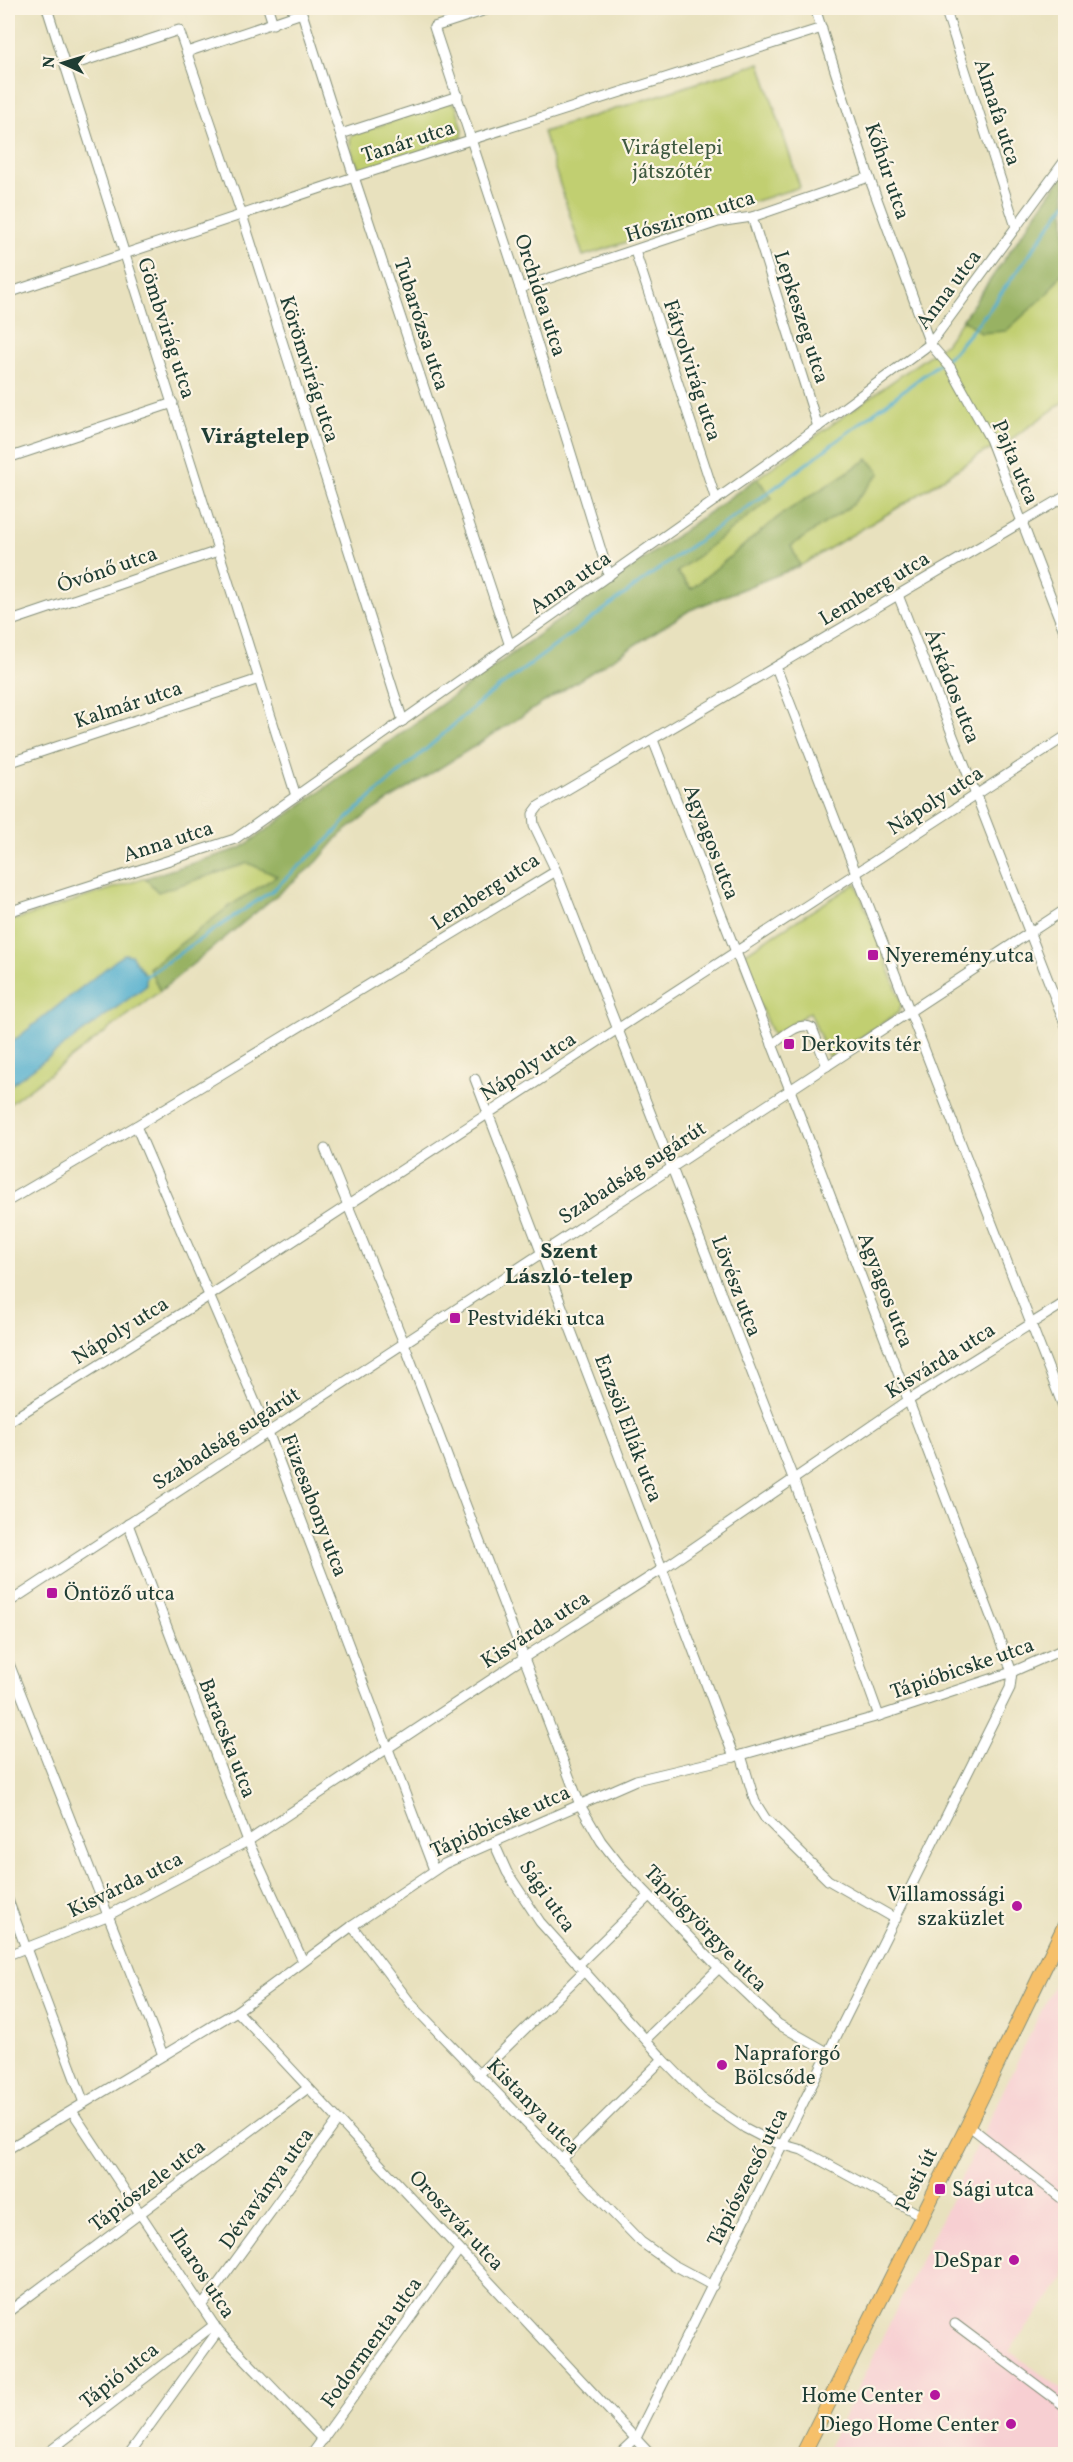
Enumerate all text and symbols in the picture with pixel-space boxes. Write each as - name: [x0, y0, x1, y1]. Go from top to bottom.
- north arrow: [33, 33, 93, 93]
- text: N: [39, 55, 61, 69]
- street label: Almafa utca: [966, 55, 1027, 170]
- street label: Tanár utca: [358, 114, 459, 171]
- street label: Kőhúr utca: [856, 119, 917, 224]
- park label: Virágtelepi játszótér: [621, 134, 723, 187]
- street label: Hószirom utca: [622, 184, 759, 251]
- street label: Orchidea utca: [506, 231, 573, 360]
- street label: Anna utca: [910, 244, 989, 336]
- street label: Lepkeszeg utca: [765, 247, 836, 388]
- street label: Gömbvirág utca: [129, 254, 202, 403]
- street label: Tubarózsa utca: [385, 254, 456, 395]
- street label: Körömvirág utca: [271, 292, 346, 447]
- street label: Fátyolvirág utca: [655, 296, 728, 445]
- street label: Pajta utca: [984, 416, 1045, 509]
- district label: Virágtelep: [201, 422, 309, 453]
- street label: Óvónő utca: [54, 540, 161, 601]
- street label: Anna utca: [524, 545, 617, 622]
- street label: Lemberg utca: [814, 545, 936, 634]
- street label: Árkádos utca: [916, 625, 987, 748]
- street label: Kalmár utca: [71, 674, 186, 737]
- street label: Nápoly utca: [882, 759, 989, 843]
- street label: Agyagos utca: [675, 781, 746, 904]
- street label: Anna utca: [120, 814, 217, 871]
- street label: Lemberg utca: [426, 846, 546, 938]
- place label: Nyeremény utca: [885, 942, 1034, 971]
- marker: Nyeremény utca: [866, 948, 880, 962]
- street label: Nápoly utca: [475, 1025, 582, 1109]
- place label: Derkovits tér: [801, 1031, 921, 1060]
- marker: Derkovits tér: [782, 1037, 796, 1051]
- street label: Szabadság sugárút: [553, 1115, 712, 1232]
- street label: Agyagos utca: [849, 1229, 920, 1352]
- street label: Lövész utca: [703, 1232, 768, 1341]
- district label: Szent László-telep: [505, 1237, 633, 1293]
- street label: Nápoly utca: [67, 1290, 175, 1372]
- place label: Pestvidéki utca: [467, 1305, 605, 1334]
- marker: Pestvidéki utca: [448, 1311, 462, 1325]
- street label: Kisvárda utca: [880, 1316, 1001, 1407]
- street label: Enzsöl Ellák utca: [586, 1350, 669, 1507]
- street label: Szabadság sugárút: [147, 1381, 306, 1498]
- street label: Füzesabony utca: [273, 1430, 354, 1581]
- place label: Öntöző utca: [64, 1580, 175, 1609]
- street label: Kisvárda utca: [476, 1584, 596, 1676]
- marker: Öntöző utca: [45, 1586, 59, 1600]
- street label: Tápióbicske utca: [887, 1631, 1038, 1708]
- street label: Baracska utca: [190, 1674, 263, 1803]
- street label: Tápióbicske utca: [426, 1779, 575, 1866]
- street label: Kisvárda utca: [63, 1845, 188, 1926]
- street label: Sági utca: [511, 1855, 582, 1939]
- street label: Tápiógyörgye utca: [637, 1859, 773, 1999]
- place label: Villamossági szaküzlet: [887, 1881, 1005, 1934]
- marker: Villamossági szaküzlet: [1010, 1899, 1024, 1913]
- place label: Napraforgó Bölcsőde: [734, 2040, 840, 2093]
- street label: Kistanya utca: [479, 2052, 586, 2162]
- marker: Napraforgó Bölcsőde: [715, 2058, 729, 2072]
- street label: Tápiószecső utca: [701, 2103, 796, 2252]
- street label: Dévaványa utca: [213, 2122, 321, 2256]
- street label: Tápiószele utca: [84, 2133, 212, 2240]
- street label: Pesti út: [889, 2143, 946, 2216]
- street label: Oroszvár utca: [402, 2164, 510, 2278]
- place label: Sági utca: [952, 2176, 1034, 2205]
- marker: Sági utca: [933, 2182, 947, 2196]
- street label: Iharos utca: [162, 2223, 242, 2325]
- place label: DeSpar: [934, 2247, 1002, 2276]
- marker: DeSpar: [1007, 2253, 1021, 2267]
- street label: Fodormenta utca: [315, 2271, 430, 2414]
- street label: Tápió utca: [74, 2336, 166, 2416]
- place label: Home Center: [801, 2382, 923, 2411]
- marker: Home Center: [928, 2388, 942, 2402]
- place label: Diego Home Center: [819, 2411, 999, 2440]
- marker: Diego Home Center: [1004, 2417, 1018, 2431]

